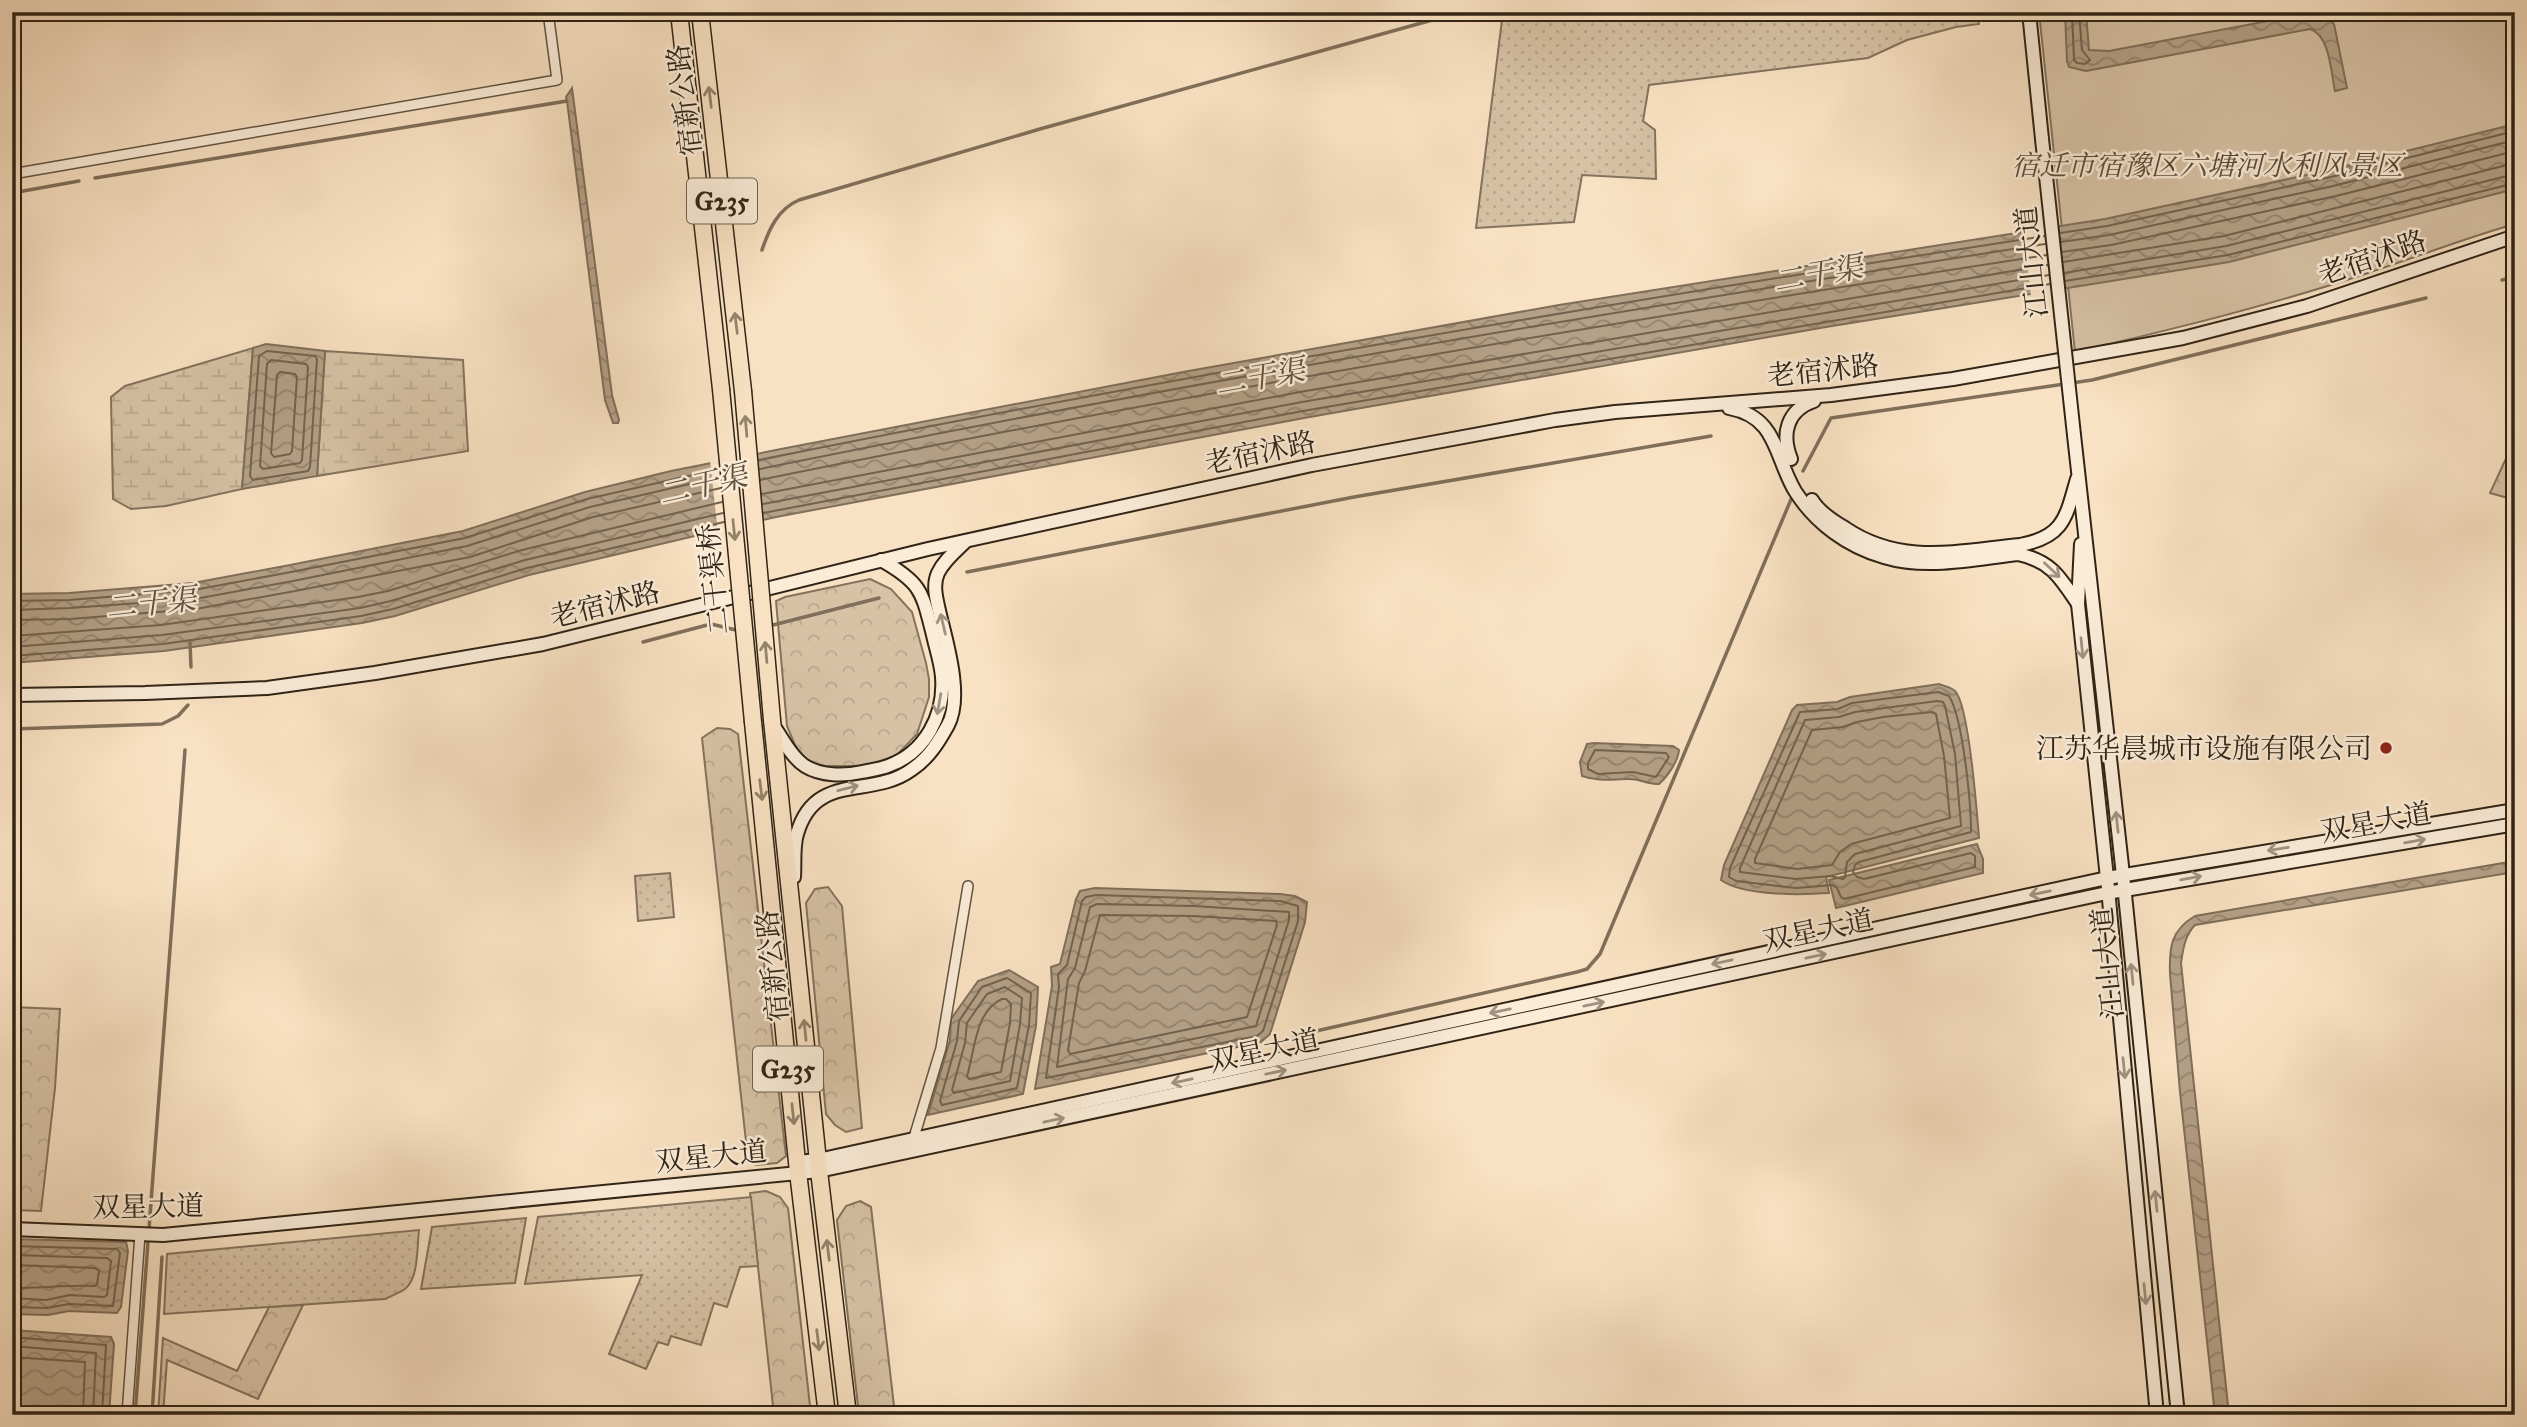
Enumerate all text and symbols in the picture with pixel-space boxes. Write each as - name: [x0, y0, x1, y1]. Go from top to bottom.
- street label: 宿新公路: [660, 42, 709, 158]
- one-way arrow: [703, 86, 716, 109]
- park label: 宿迁市宿豫区六塘河水利风景区: [2011, 148, 2406, 183]
- road number: G235: [687, 178, 757, 224]
- street label: 江山大道: [2008, 204, 2055, 319]
- street label: 老宿沭路: [2314, 223, 2431, 292]
- water label: 二干渠: [1771, 248, 1869, 300]
- one-way arrow: [729, 312, 742, 335]
- street label: 老宿沭路: [1766, 347, 1881, 394]
- water label: 二干渠: [1213, 351, 1311, 403]
- one-way arrow: [740, 415, 753, 437]
- street label: 老宿沭路: [1202, 424, 1319, 481]
- water label: 二干渠: [655, 456, 755, 513]
- one-way arrow: [728, 518, 741, 541]
- street label: 二干渠桥: [690, 521, 737, 636]
- one-way arrow: [2043, 562, 2060, 579]
- street label: 老宿沭路: [547, 574, 664, 635]
- water label: 二干渠: [104, 580, 202, 626]
- one-way arrow: [935, 614, 948, 636]
- one-way arrow: [2076, 636, 2089, 659]
- one-way arrow: [759, 641, 772, 664]
- one-way arrow: [932, 692, 945, 715]
- place label: 江苏华晨城市设施有限公司: [2036, 731, 2372, 766]
- marker: 江苏华晨城市设施有限公司: [2378, 740, 2394, 756]
- one-way arrow: [755, 778, 768, 801]
- one-way arrow: [837, 781, 859, 794]
- street label: 双星大道: [2318, 796, 2434, 849]
- one-way arrow: [2110, 811, 2123, 834]
- one-way arrow: [2404, 834, 2426, 847]
- one-way arrow: [2267, 843, 2290, 856]
- one-way arrow: [2179, 871, 2202, 884]
- one-way arrow: [2029, 886, 2052, 900]
- street label: 双星大道: [1760, 902, 1877, 959]
- street label: 江山大道: [2084, 905, 2131, 1020]
- street label: 宿新公路: [749, 908, 796, 1023]
- one-way arrow: [1805, 948, 1827, 961]
- one-way arrow: [1711, 956, 1734, 970]
- one-way arrow: [2126, 964, 2139, 986]
- one-way arrow: [1582, 996, 1605, 1010]
- one-way arrow: [1489, 1005, 1512, 1018]
- one-way arrow: [798, 1019, 811, 1042]
- street label: 双星大道: [1206, 1022, 1323, 1079]
- road number: G235: [753, 1046, 823, 1092]
- one-way arrow: [2117, 1056, 2130, 1079]
- one-way arrow: [1264, 1065, 1287, 1079]
- one-way arrow: [1171, 1074, 1194, 1088]
- one-way arrow: [787, 1102, 800, 1125]
- one-way arrow: [1042, 1113, 1065, 1127]
- street label: 双星大道: [654, 1133, 769, 1180]
- street label: 双星大道: [92, 1188, 204, 1225]
- one-way arrow: [2149, 1190, 2162, 1212]
- one-way arrow: [822, 1239, 835, 1261]
- one-way arrow: [2139, 1283, 2152, 1305]
- one-way arrow: [812, 1328, 825, 1351]

